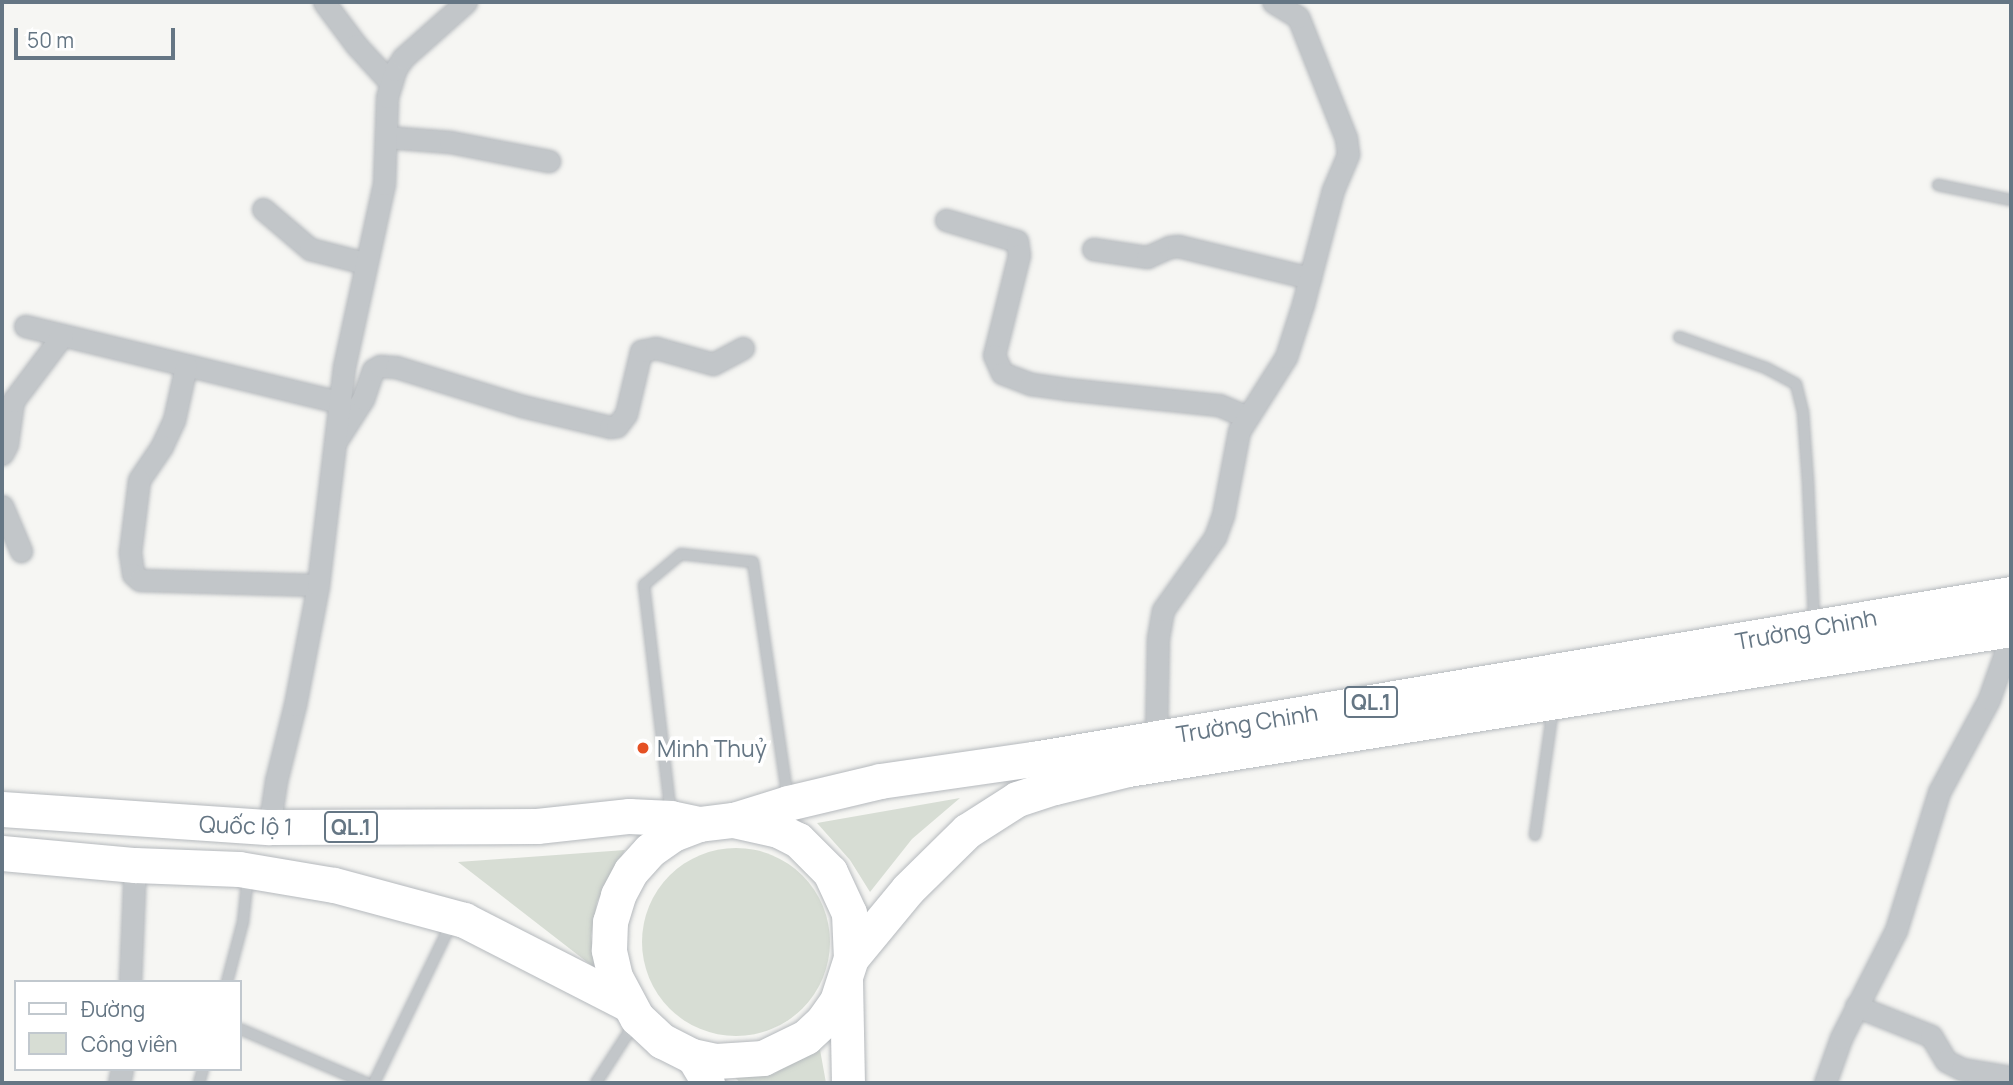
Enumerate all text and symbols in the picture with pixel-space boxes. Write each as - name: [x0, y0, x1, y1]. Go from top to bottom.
- scale bar: [18, 14, 178, 58]
- text: 50 m: [27, 26, 74, 54]
- street label: Trường Chinh: [1733, 603, 1879, 655]
- road number: QL.1: [1343, 684, 1399, 720]
- street label: Trường Chinh: [1174, 698, 1320, 748]
- place label: Minh Thuỷ: [657, 734, 767, 762]
- marker: Minh Thuỷ: [635, 740, 651, 756]
- street label: Quốc lộ 1: [199, 810, 293, 840]
- road number: QL.1: [323, 810, 379, 844]
- legend: [14, 980, 242, 1071]
- text: Đường: [81, 995, 145, 1023]
- text: Công viên: [81, 1030, 178, 1058]

